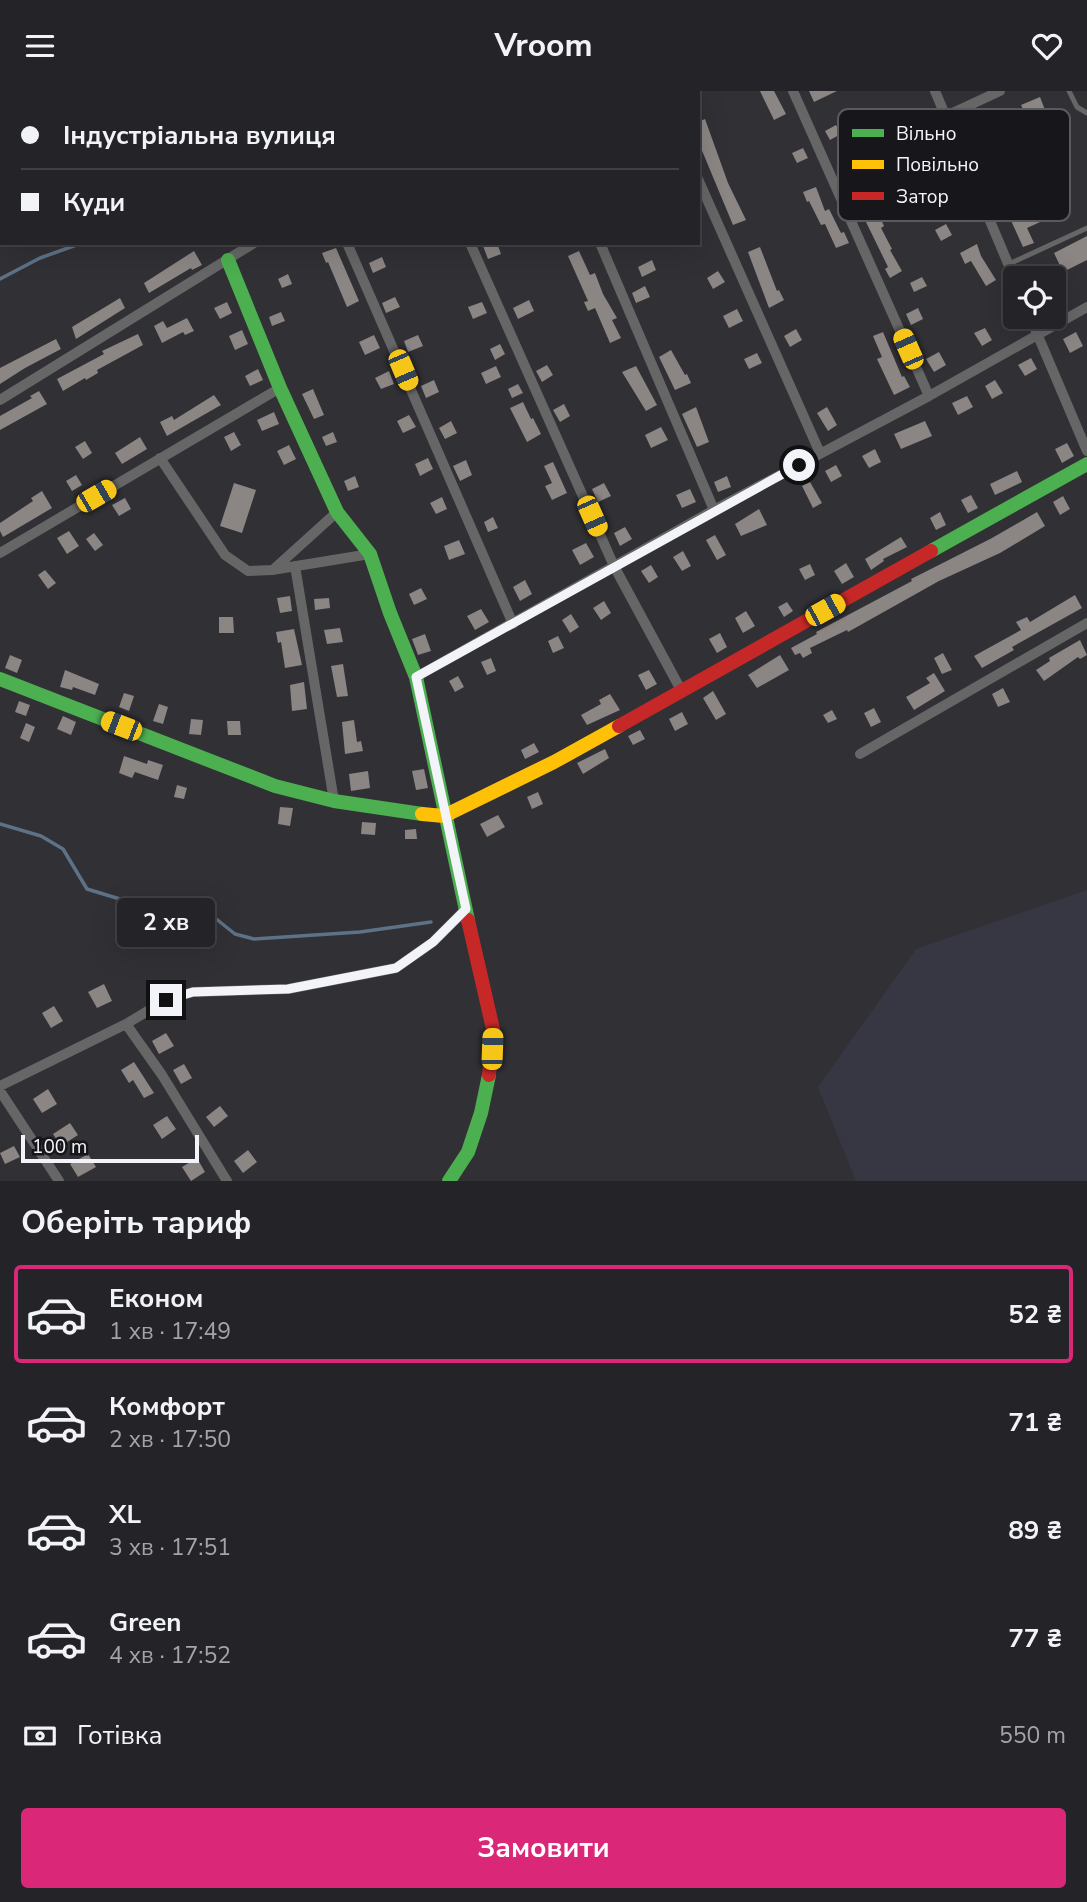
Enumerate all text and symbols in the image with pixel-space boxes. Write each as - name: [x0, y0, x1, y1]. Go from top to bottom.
- text: Vroom: [494, 24, 593, 67]
- icon: menu: [21, 27, 59, 65]
- icon: heart: [1028, 27, 1066, 65]
- legend: [838, 109, 1070, 221]
- text: Індустріальна вулиця: [63, 118, 336, 153]
- text: Вільно: [896, 121, 956, 147]
- text: Повільно: [896, 152, 979, 178]
- text: Затор: [896, 184, 949, 210]
- text: Куди: [63, 185, 125, 220]
- map controls: [1003, 266, 1066, 329]
- button: locate: [1003, 266, 1066, 329]
- car: [890, 326, 927, 372]
- car: [386, 347, 421, 393]
- route start: [783, 449, 815, 481]
- car: [73, 476, 120, 516]
- car: [574, 493, 611, 539]
- car: [802, 591, 849, 629]
- car: [98, 709, 145, 743]
- callout: 2 хв: [117, 899, 215, 947]
- text: 2 хв: [143, 907, 189, 938]
- route end: [150, 984, 182, 1016]
- car: [481, 1028, 504, 1070]
- scale bar: [21, 1132, 200, 1164]
- text: 100 m: [32, 1134, 87, 1160]
- text: Оберіть тариф: [21, 1201, 251, 1244]
- text: Економ: [109, 1281, 203, 1316]
- icon: car: [25, 1283, 88, 1346]
- text: 52 ₴: [1008, 1297, 1062, 1332]
- text: 1 хв · 17:49: [109, 1316, 231, 1347]
- text: Комфорт: [109, 1389, 225, 1424]
- icon: car: [25, 1391, 88, 1454]
- text: 71 ₴: [1008, 1405, 1062, 1440]
- text: 2 хв · 17:50: [109, 1424, 231, 1455]
- text: XL: [109, 1497, 141, 1532]
- icon: car: [25, 1499, 88, 1562]
- text: 89 ₴: [1008, 1513, 1062, 1548]
- text: 3 хв · 17:51: [109, 1532, 231, 1563]
- text: Green: [109, 1605, 182, 1640]
- icon: car: [25, 1607, 88, 1670]
- text: 77 ₴: [1008, 1621, 1062, 1656]
- text: 4 хв · 17:52: [109, 1640, 231, 1671]
- icon: cash: [21, 1717, 59, 1755]
- text: Готівка: [77, 1718, 162, 1753]
- text: 550 m: [999, 1720, 1066, 1751]
- button: Замовити: [21, 1808, 1066, 1888]

